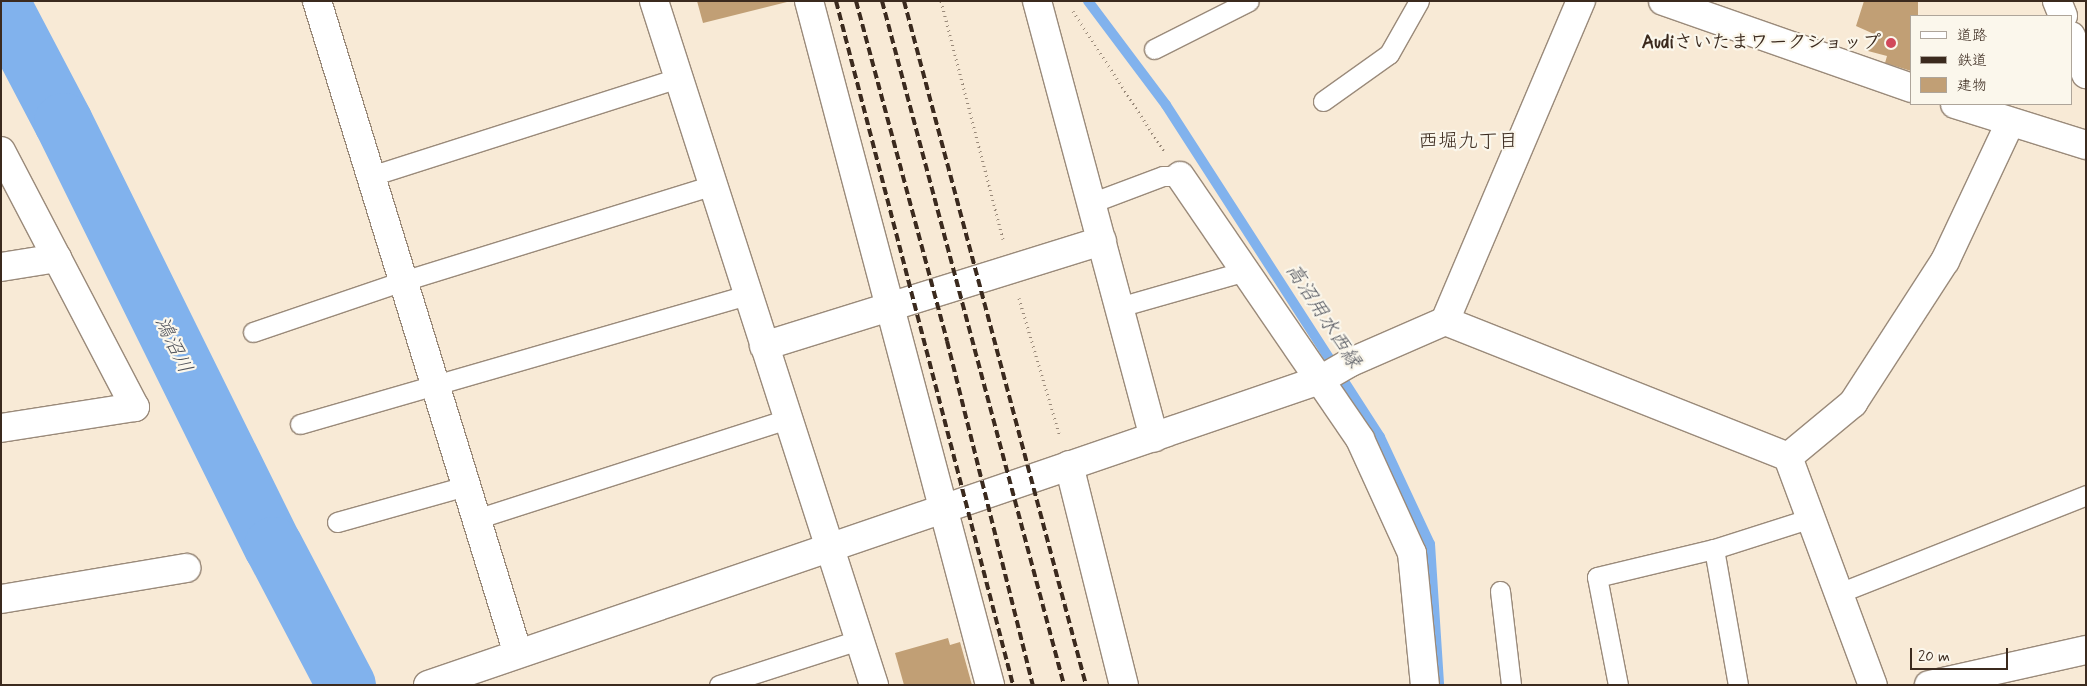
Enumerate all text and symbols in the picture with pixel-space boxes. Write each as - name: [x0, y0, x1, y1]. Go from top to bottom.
- legend: [1910, 15, 2072, 105]
- text: 道路: [1957, 26, 1987, 46]
- place label: Audiさいたまワークショップ: [1640, 32, 1881, 54]
- marker: Audiさいたまワークショップ: [1885, 37, 1897, 49]
- text: 鉄道: [1957, 51, 1987, 71]
- text: 建物: [1957, 76, 1987, 96]
- district label: 西堀九丁目: [1418, 129, 1518, 153]
- water label: 高沼用水西縁: [1280, 259, 1366, 373]
- water label: 鴻沼川: [149, 313, 197, 377]
- scale bar: [1912, 638, 2010, 670]
- text: 20 m: [1918, 647, 1950, 667]

